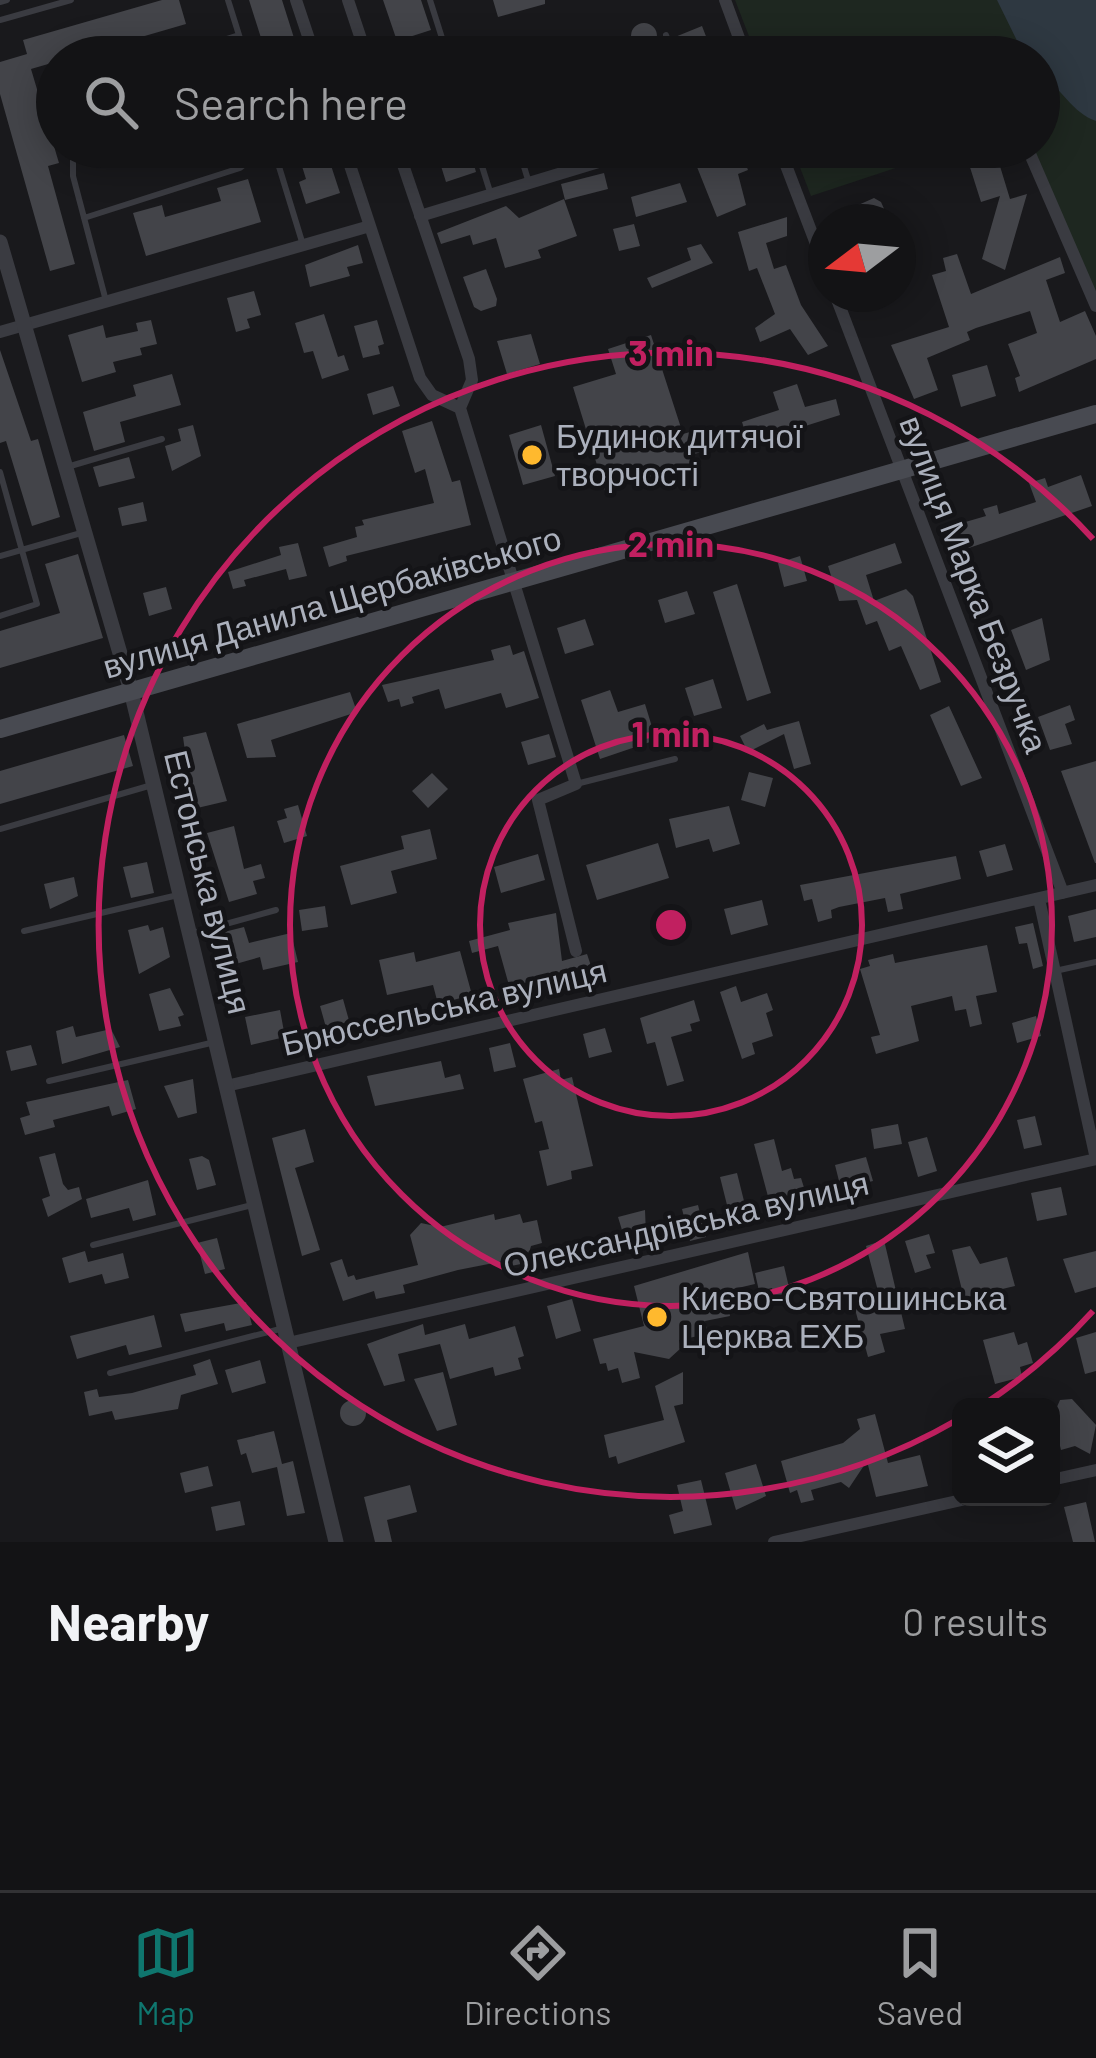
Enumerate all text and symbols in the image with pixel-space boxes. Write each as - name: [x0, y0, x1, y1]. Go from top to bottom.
- search box: [36, 36, 1060, 168]
- icon: search: [78, 69, 144, 135]
- text: Search here: [174, 75, 408, 129]
- north arrow: [808, 204, 916, 312]
- text: 3 min: [628, 330, 714, 373]
- street label: вулиця Марка Безручка: [892, 409, 1058, 758]
- place label: Будинок дитячої творчості: [556, 415, 803, 493]
- marker: Будинок дитячої творчості: [519, 442, 545, 468]
- street label: вулиця Данила Щербаківського: [98, 516, 565, 686]
- text: 2 min: [628, 521, 714, 564]
- text: 1 min: [632, 711, 710, 754]
- street label: Естонська вулиця: [157, 746, 261, 1018]
- centre of rings: [650, 904, 692, 946]
- street label: Брюссельська вулиця: [277, 949, 610, 1063]
- street label: Олександрівська вулиця: [499, 1162, 872, 1285]
- place label: Києво-Святошинська Церква ЕХБ: [681, 1277, 1007, 1355]
- marker: Києво-Святошинська Церква ЕХБ: [644, 1304, 670, 1330]
- map controls: [952, 1398, 1060, 1506]
- button: layers: [952, 1398, 1060, 1506]
- text: Nearby: [48, 1590, 209, 1651]
- text: 0 results: [902, 1597, 1048, 1644]
- tab: Map: [133, 1920, 199, 2032]
- tab: Directions: [464, 1920, 611, 2032]
- tab: Saved: [877, 1920, 963, 2032]

